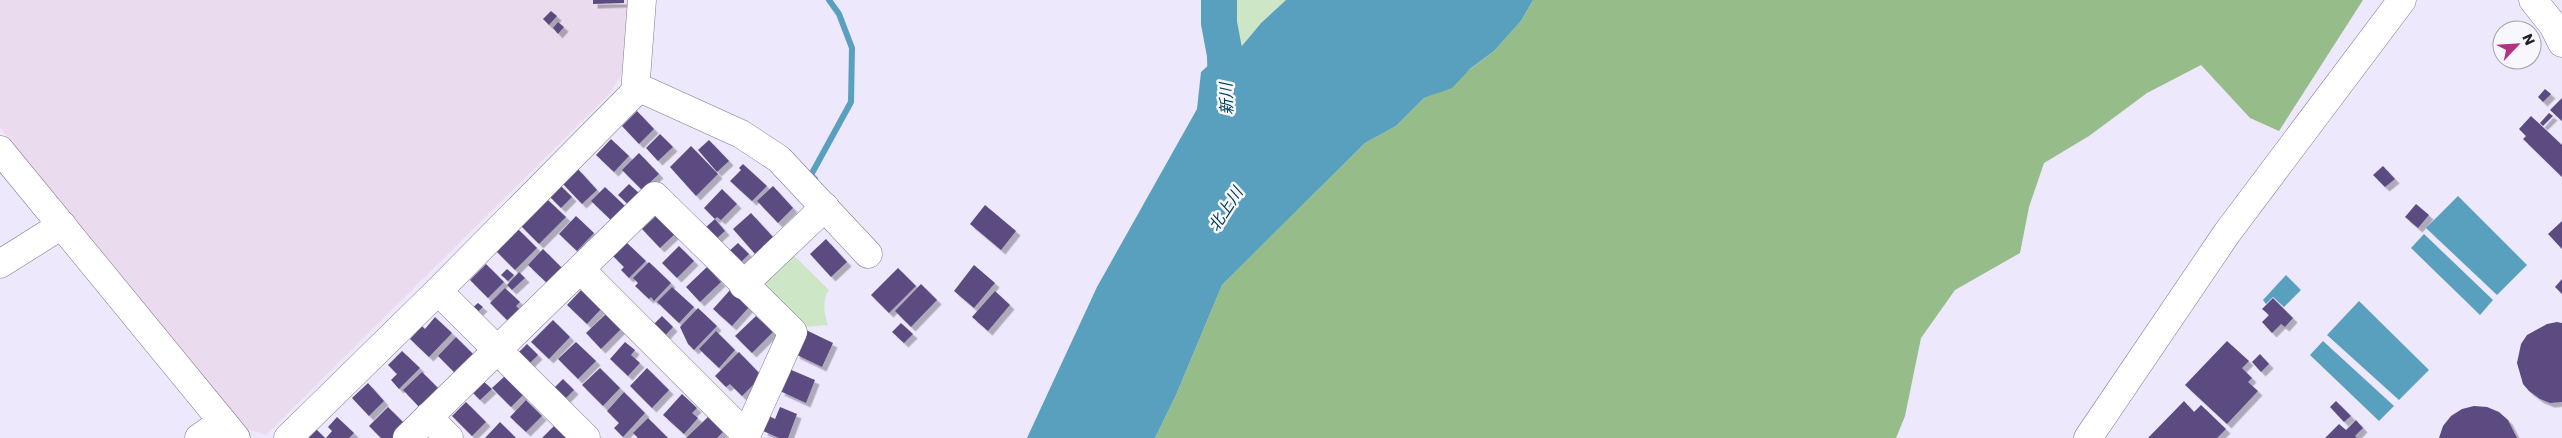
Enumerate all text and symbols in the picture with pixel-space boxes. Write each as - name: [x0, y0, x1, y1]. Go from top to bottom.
- north arrow: [2492, 20, 2542, 70]
- text: N: [2517, 31, 2540, 49]
- water label: 新川: [1214, 81, 1239, 115]
- water label: 北上川: [1203, 181, 1249, 236]

